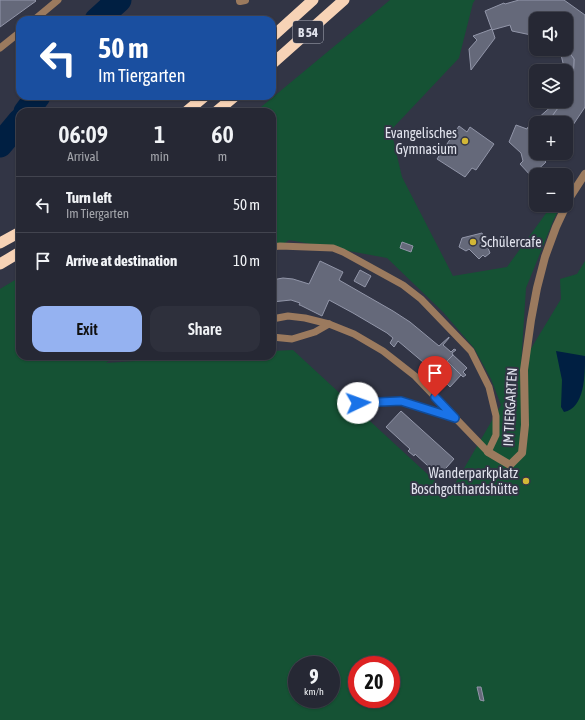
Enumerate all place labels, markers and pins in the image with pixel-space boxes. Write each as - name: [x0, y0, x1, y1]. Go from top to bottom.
- place label: Evangelisches Gymnasium: [385, 125, 457, 157]
- marker: Evangelisches Gymnasium: [460, 136, 470, 146]
- place label: Schülercafe: [481, 234, 542, 250]
- marker: Schülercafe: [468, 237, 478, 247]
- pin: [418, 356, 452, 397]
- place label: Wanderparkplatz Boschgotthardshütte: [411, 465, 518, 497]
- marker: Wanderparkplatz Boschgotthardshütte: [521, 476, 531, 486]

